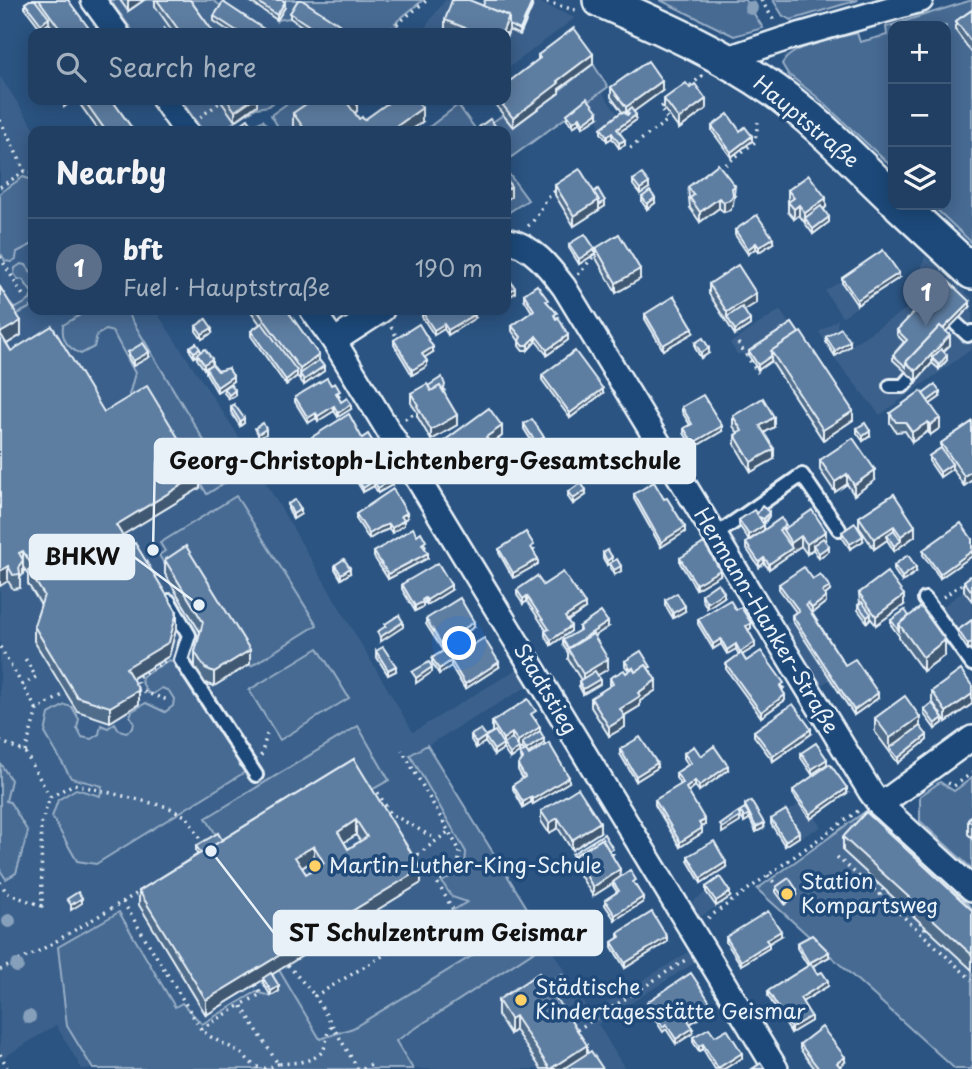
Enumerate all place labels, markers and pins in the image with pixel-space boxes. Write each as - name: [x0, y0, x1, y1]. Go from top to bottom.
- pin: 1: [903, 268, 949, 326]
- callout: Georg-Christoph-Lichtenberg-Gesamtschule: [155, 439, 695, 483]
- callout: BHKW: [30, 535, 134, 579]
- place label: Martin-Luther-King-Schule: [329, 848, 602, 880]
- marker: Martin-Luther-King-Schule: [307, 858, 323, 874]
- place label: Station Kompartsweg: [801, 864, 938, 920]
- marker: Station Kompartsweg: [779, 886, 795, 902]
- callout: ST Schulzentrum Geismar: [274, 911, 602, 955]
- place label: Städtische Kindertagesstätte Geismar: [535, 970, 806, 1026]
- marker: Städtische Kindertagesstätte Geismar: [513, 992, 529, 1008]

